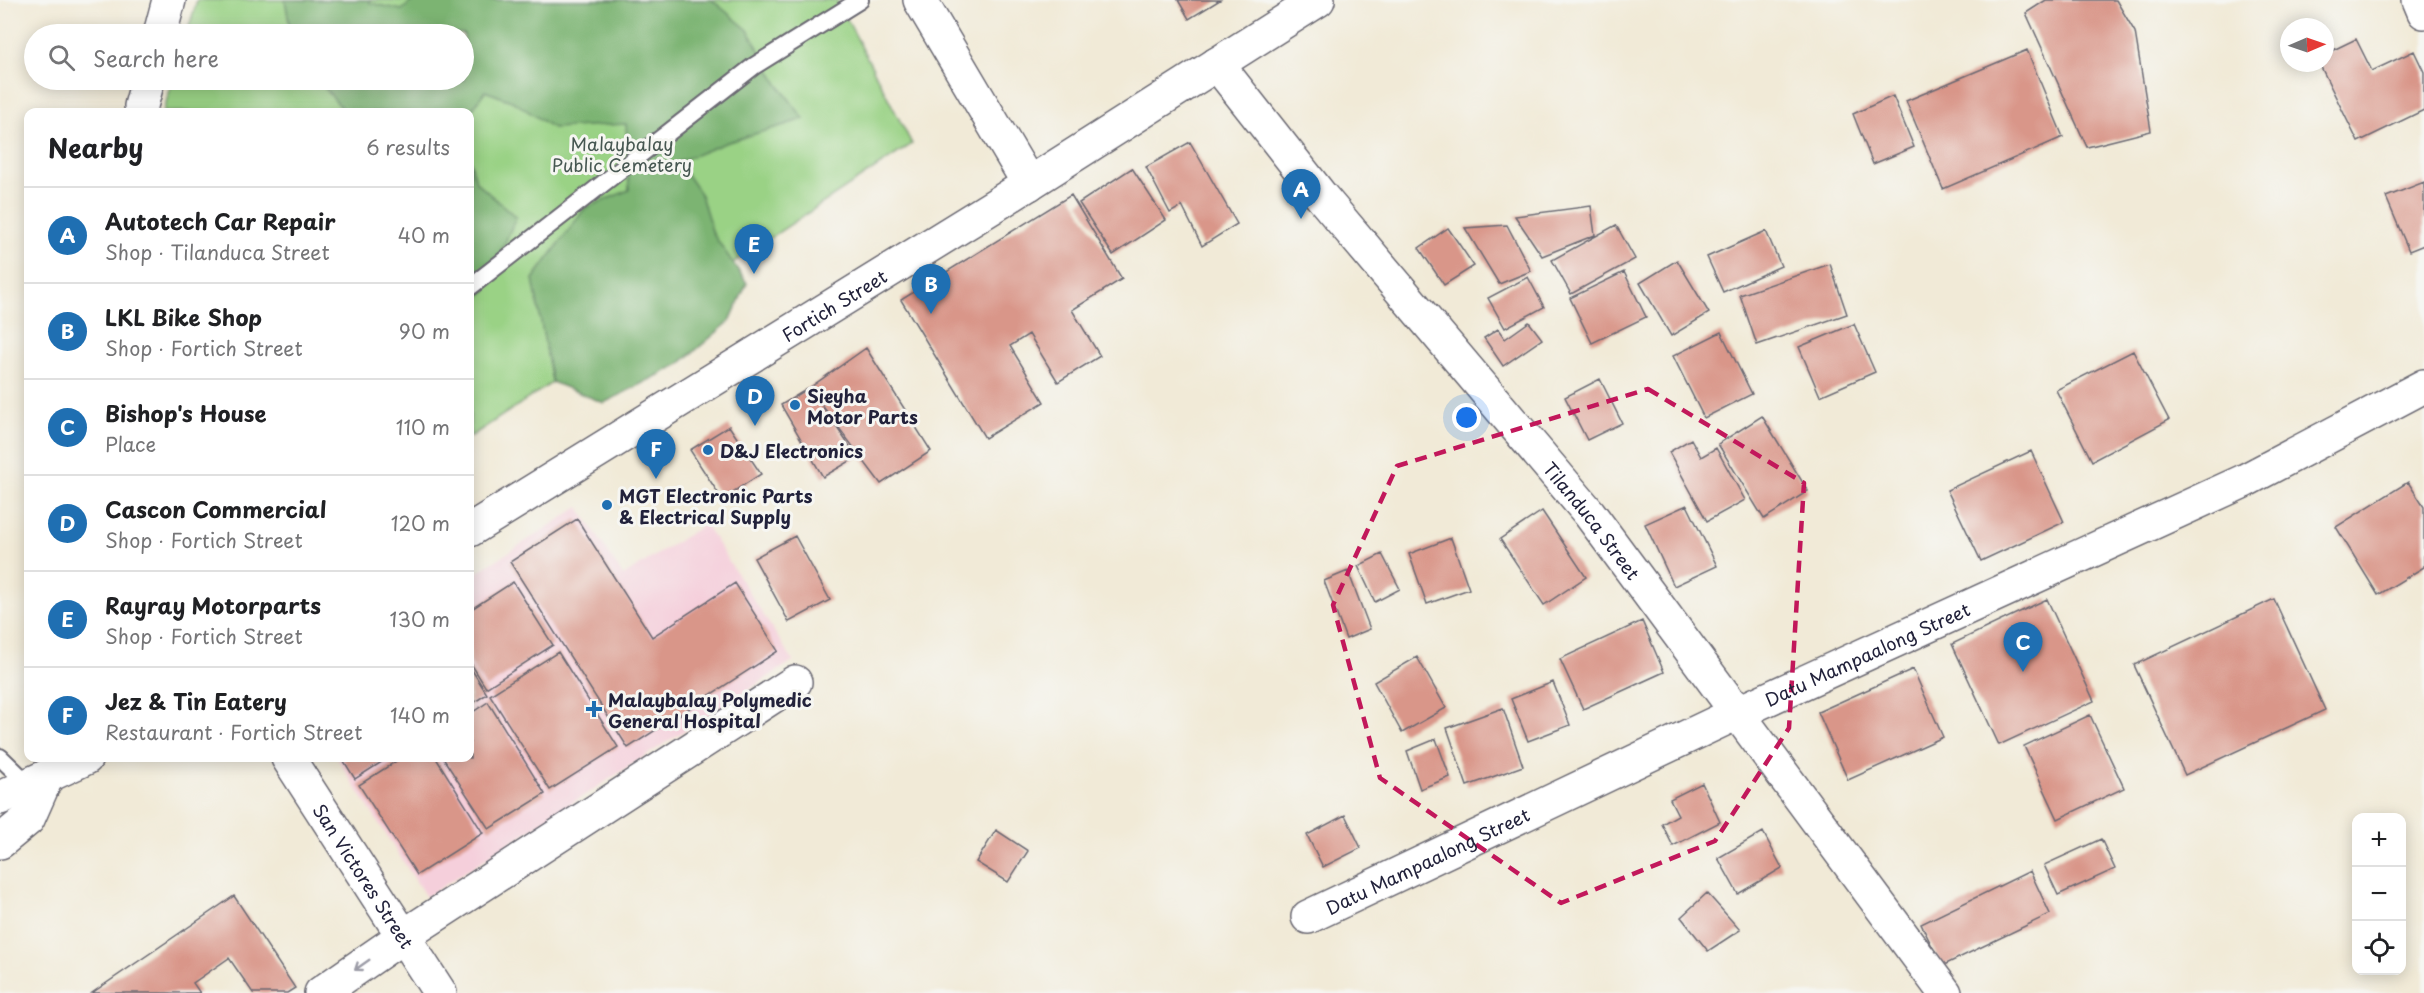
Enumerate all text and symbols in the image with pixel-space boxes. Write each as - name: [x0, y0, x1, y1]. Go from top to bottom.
- north arrow: [2280, 18, 2334, 72]
- search box: [24, 24, 474, 90]
- icon: search: [45, 41, 78, 74]
- text: Search here: [93, 41, 219, 74]
- text: Nearby: [48, 128, 143, 167]
- park label: Malaybalay Public Cemetery: [552, 130, 692, 178]
- text: 6 results: [366, 132, 450, 162]
- pin: A: [1282, 170, 1320, 219]
- text: Autotech Car Repair: [105, 204, 336, 237]
- text: A: [60, 220, 75, 250]
- text: 40 m: [398, 220, 450, 250]
- pin: E: [734, 224, 774, 274]
- text: Shop · Tilanduca Street: [105, 237, 330, 267]
- street label: Fortich Street: [776, 262, 892, 348]
- pin: B: [912, 264, 950, 314]
- text: LKL Bike Shop: [105, 300, 262, 333]
- text: B: [61, 316, 74, 346]
- text: 90 m: [399, 316, 450, 346]
- text: Shop · Fortich Street: [105, 333, 303, 363]
- pin: D: [736, 376, 774, 426]
- place label: Sieyha Motor Parts: [807, 382, 918, 430]
- text: Bishop's House: [105, 396, 267, 429]
- marker: Sieyha Motor Parts: [788, 398, 802, 412]
- your location: [1452, 403, 1481, 432]
- text: C: [60, 412, 75, 442]
- text: 110 m: [396, 412, 450, 442]
- text: Place: [105, 429, 156, 459]
- pin: F: [636, 430, 676, 479]
- place label: D&J Electronics: [720, 437, 863, 464]
- marker: D&J Electronics: [701, 443, 715, 457]
- street label: Tilanduca Street: [1537, 455, 1647, 585]
- place label: MGT Electronic Parts & Electrical Supply: [619, 482, 813, 530]
- text: Cascon Commercial: [105, 492, 327, 525]
- marker: MGT Electronic Parts & Electrical Supply: [600, 498, 614, 512]
- text: D: [60, 508, 75, 538]
- text: 120 m: [391, 508, 450, 538]
- text: Shop · Fortich Street: [105, 525, 303, 555]
- text: Rayray Motorparts: [105, 588, 321, 621]
- street label: Datu Mampaalong Street: [1760, 595, 1974, 712]
- text: E: [61, 604, 74, 634]
- text: 130 m: [390, 604, 450, 634]
- text: Shop · Fortich Street: [105, 621, 303, 651]
- pin: C: [2004, 622, 2042, 672]
- text: Jez & Tin Eatery: [105, 684, 287, 717]
- place label: Malaybalay Polymedic General Hospital: [608, 686, 812, 734]
- text: F: [62, 700, 73, 730]
- text: 140 m: [390, 700, 450, 730]
- marker: Malaybalay Polymedic General Hospital: [585, 700, 603, 718]
- text: Restaurant · Fortich Street: [105, 717, 362, 747]
- street label: San Victores Street: [307, 798, 421, 953]
- street label: Datu Mampaalong Street: [1321, 800, 1534, 920]
- map controls: [2352, 813, 2406, 975]
- button: +: [2352, 813, 2406, 867]
- button: −: [2352, 867, 2406, 921]
- button: locate: [2352, 921, 2406, 975]
- one-way arrow: [354, 959, 370, 971]

